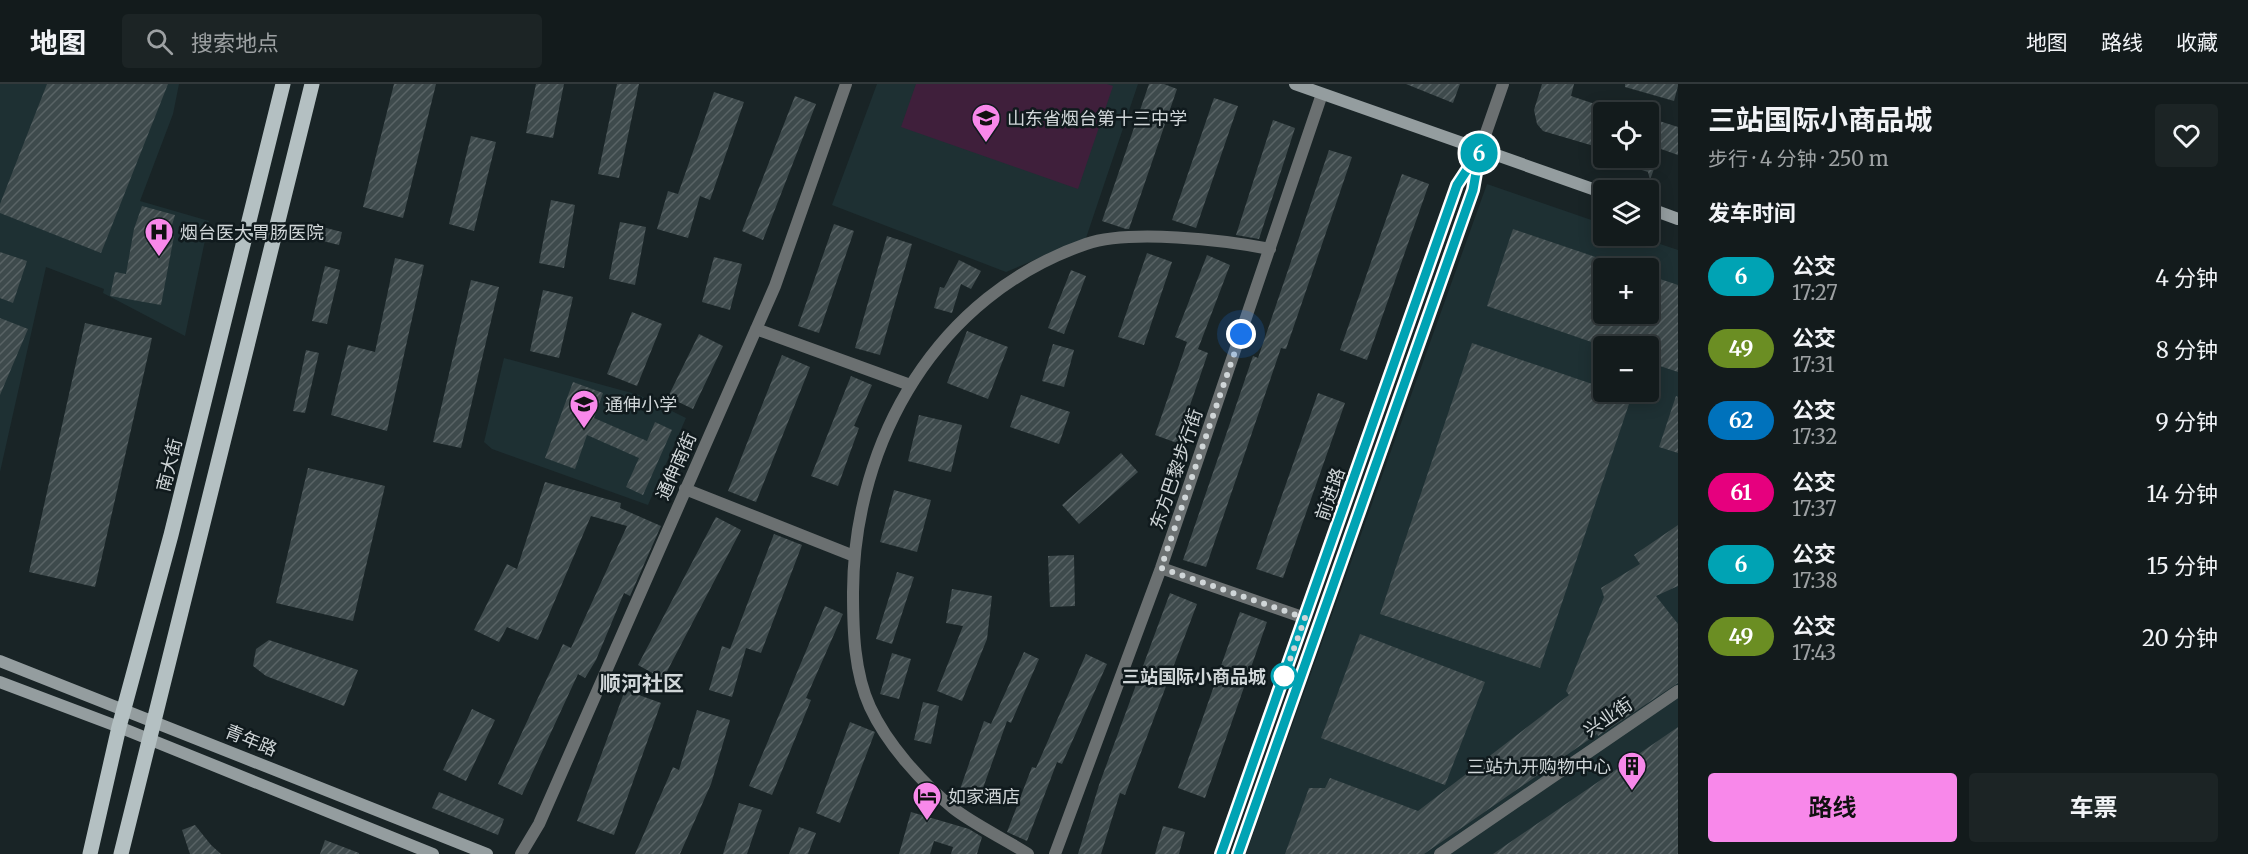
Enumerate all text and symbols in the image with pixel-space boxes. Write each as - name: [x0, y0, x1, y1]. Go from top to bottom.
- search box: [122, 14, 542, 68]
- text: 地图: [30, 25, 86, 61]
- icon: search: [143, 25, 176, 58]
- text: 搜索地点: [191, 29, 279, 57]
- text: 地图: [2026, 29, 2068, 56]
- text: 路线: [2101, 29, 2143, 56]
- text: 收藏: [2176, 29, 2218, 56]
- school or university icon: 山东省烟台第十三中学: [970, 102, 1002, 144]
- map controls: [1593, 102, 1659, 402]
- button: locate: [1593, 102, 1659, 168]
- text: 三站国际小商品城: [1708, 102, 1932, 138]
- button: heart: [2155, 104, 2218, 167]
- place label: 山东省烟台第十三中学: [1007, 107, 1187, 130]
- line badge: 6: [1460, 134, 1498, 172]
- text: 6: [1473, 140, 1485, 167]
- text: 步行 · 4 分钟 · 250 m: [1708, 146, 1889, 171]
- button: layers: [1593, 180, 1659, 246]
- text: 发车时间: [1708, 199, 1796, 227]
- hospital icon: 烟台医大胃肠医院: [143, 216, 175, 258]
- place label: 烟台医大胃肠医院: [180, 221, 324, 244]
- text: 公交: [1792, 252, 1836, 280]
- button: +: [1593, 258, 1659, 324]
- text: 6: [1735, 263, 1747, 290]
- text: 4 分钟: [2155, 264, 2218, 292]
- text: 17:27: [1792, 280, 1838, 305]
- your location: [1226, 319, 1256, 349]
- text: 公交: [1792, 324, 1836, 352]
- text: 49: [1728, 335, 1754, 362]
- button: −: [1593, 336, 1659, 402]
- text: 8 分钟: [2156, 336, 2218, 364]
- text: 17:31: [1792, 352, 1834, 377]
- school or university icon: 通伸小学: [568, 388, 600, 430]
- place label: 通伸小学: [605, 393, 677, 416]
- text: 公交: [1792, 396, 1836, 424]
- street label: 东方巴黎步行街: [1145, 406, 1207, 532]
- text: 62: [1729, 407, 1753, 434]
- text: 9 分钟: [2155, 408, 2218, 436]
- text: 17:32: [1792, 424, 1837, 449]
- street label: 通伸南街: [651, 428, 701, 504]
- street label: 南大街: [151, 436, 187, 494]
- street label: 前进路: [1310, 465, 1350, 523]
- text: 公交: [1792, 468, 1836, 496]
- text: 61: [1730, 479, 1752, 506]
- text: 14 分钟: [2147, 480, 2218, 508]
- text: 17:37: [1792, 496, 1837, 521]
- text: 公交: [1792, 540, 1836, 568]
- text: 6: [1735, 551, 1747, 578]
- text: 15 分钟: [2147, 552, 2218, 580]
- text: 17:38: [1792, 568, 1838, 593]
- text: 公交: [1792, 612, 1836, 640]
- text: 49: [1728, 623, 1754, 650]
- text: 20 分钟: [2142, 624, 2218, 652]
- text: 17:43: [1792, 640, 1836, 665]
- marker: 三站国际小商品城: [1271, 663, 1297, 689]
- place label: 三站国际小商品城: [1122, 665, 1266, 688]
- district label: 顺河社区: [600, 670, 684, 697]
- street label: 兴业街: [1579, 692, 1637, 742]
- street label: 青年路: [222, 719, 280, 761]
- building icon: 三站九开购物中心: [1616, 750, 1648, 792]
- place label: 三站九开购物中心: [1467, 755, 1611, 778]
- button: 路线: [1708, 773, 1957, 842]
- button: 车票: [1969, 773, 2218, 842]
- hotel icon: 如家酒店: [911, 780, 943, 822]
- place label: 如家酒店: [948, 785, 1020, 808]

